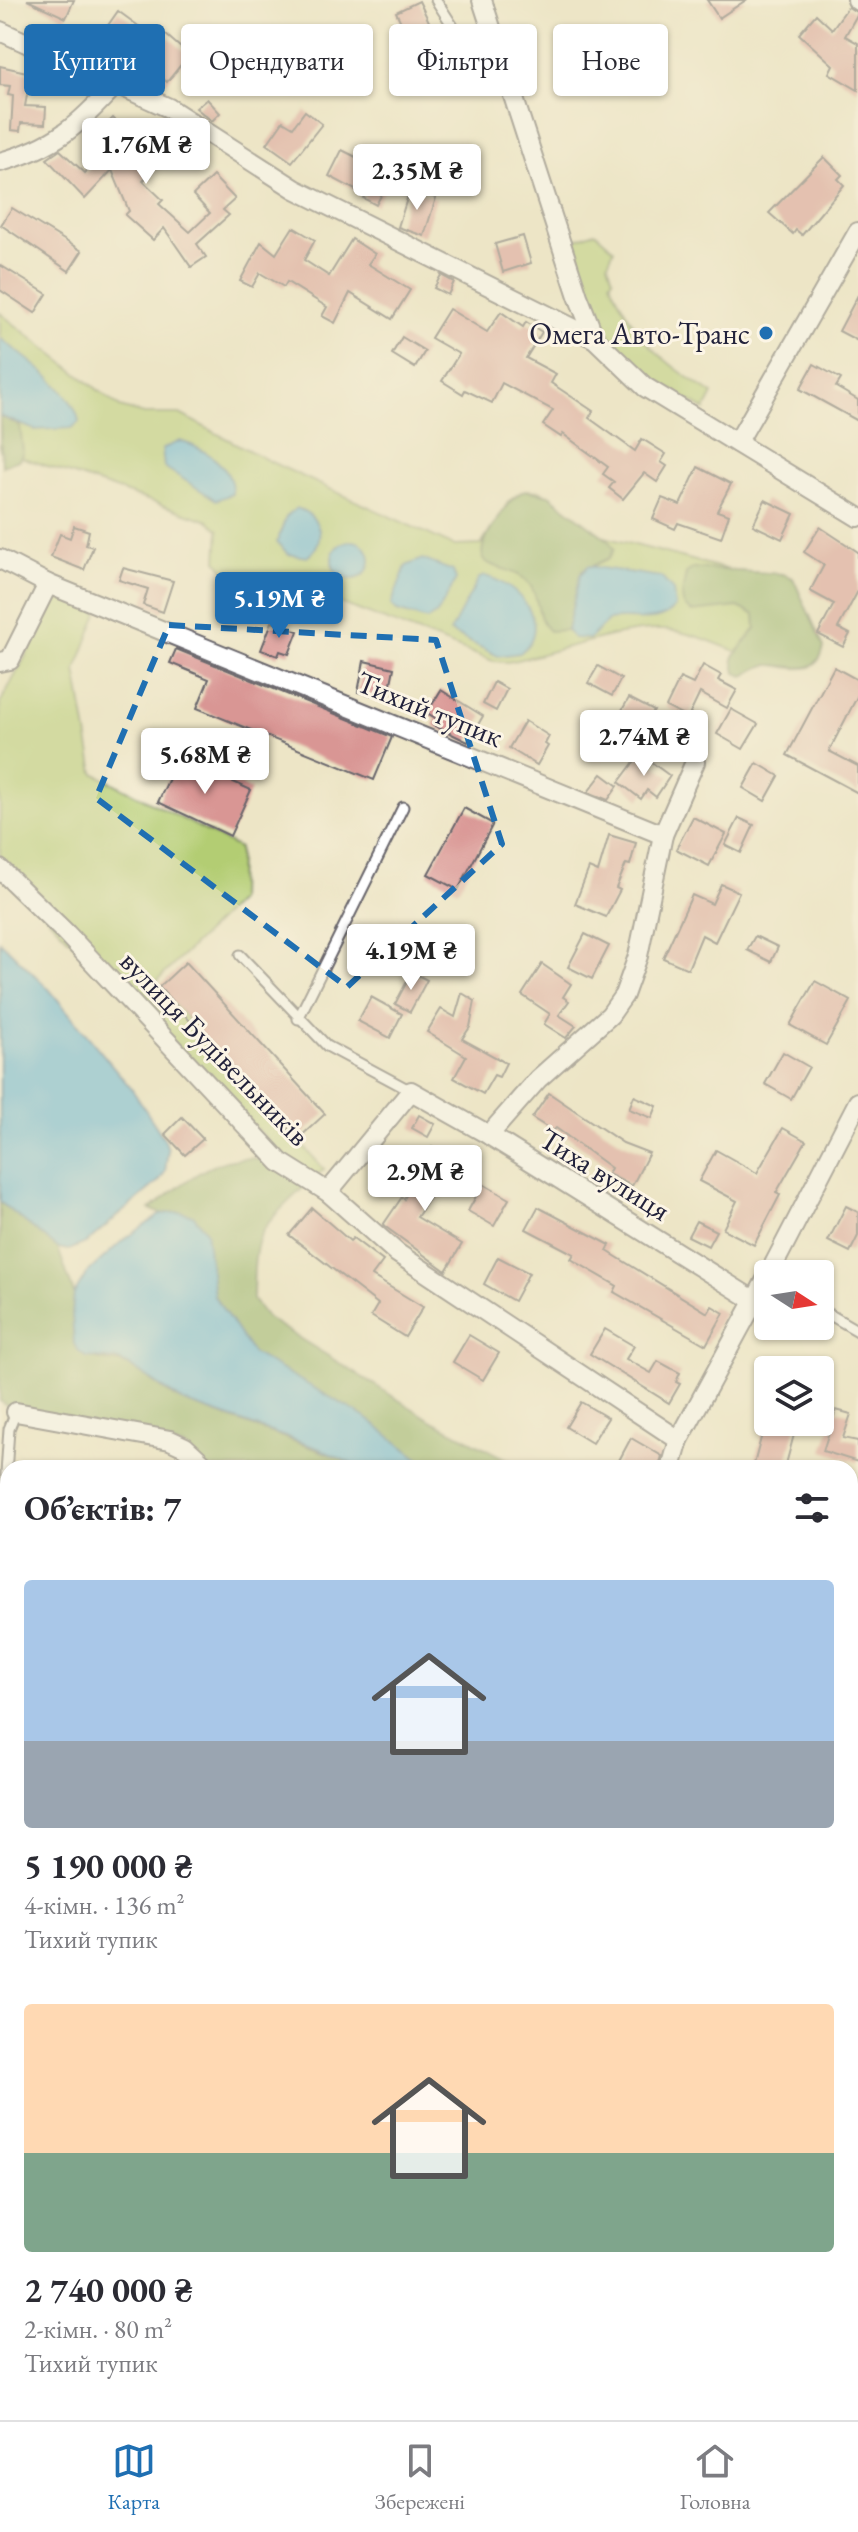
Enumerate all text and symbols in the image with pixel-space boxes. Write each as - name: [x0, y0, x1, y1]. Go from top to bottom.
- chip: Купити: [24, 24, 165, 96]
- chip: Орендувати: [181, 24, 373, 96]
- chip: Фільтри: [389, 24, 537, 96]
- chip: Нове: [553, 24, 668, 96]
- pin: 1.76M ₴: [72, 118, 220, 186]
- text: 1.76M ₴: [100, 127, 192, 161]
- pin: 2.35M ₴: [343, 144, 491, 212]
- text: 2.35M ₴: [371, 153, 463, 187]
- place label: Омега Авто-Транс: [529, 314, 750, 353]
- marker: Омега Авто-Транс: [757, 324, 775, 342]
- pin: 5.19M ₴: [205, 572, 353, 640]
- text: 5.19M ₴: [233, 581, 325, 615]
- street label: Тихий тупик: [351, 662, 509, 756]
- pin: 2.74M ₴: [570, 710, 718, 778]
- text: 2.74M ₴: [598, 719, 690, 753]
- pin: 5.68M ₴: [131, 728, 279, 796]
- text: 5.68M ₴: [159, 737, 251, 771]
- pin: 4.19M ₴: [337, 924, 485, 992]
- text: 4.19M ₴: [365, 933, 457, 967]
- street label: вулиця Будівельників: [112, 942, 318, 1154]
- street label: Тиха вулиця: [532, 1118, 678, 1230]
- pin: 2.9M ₴: [360, 1145, 490, 1213]
- text: 2.9M ₴: [386, 1154, 464, 1188]
- north arrow: [754, 1260, 834, 1340]
- map controls: [754, 1260, 834, 1436]
- button: layers: [754, 1356, 834, 1436]
- text: Об’єктів: 7: [24, 1486, 181, 1530]
- icon: filters: [790, 1486, 834, 1530]
- icon: home: [357, 1632, 501, 1776]
- text: 5 190 000 ₴: [24, 1844, 193, 1888]
- text: 4-кімн. · 136 m²: [24, 1888, 184, 1922]
- text: Тихий тупик: [24, 1922, 158, 1956]
- icon: home: [357, 2056, 501, 2200]
- text: 2 740 000 ₴: [24, 2268, 193, 2312]
- text: 2-кімн. · 80 m²: [24, 2312, 172, 2346]
- text: Тихий тупик: [24, 2346, 158, 2380]
- tab: Карта: [107, 2439, 160, 2516]
- tab: Збережені: [375, 2439, 465, 2516]
- tab: Головна: [680, 2439, 751, 2516]

